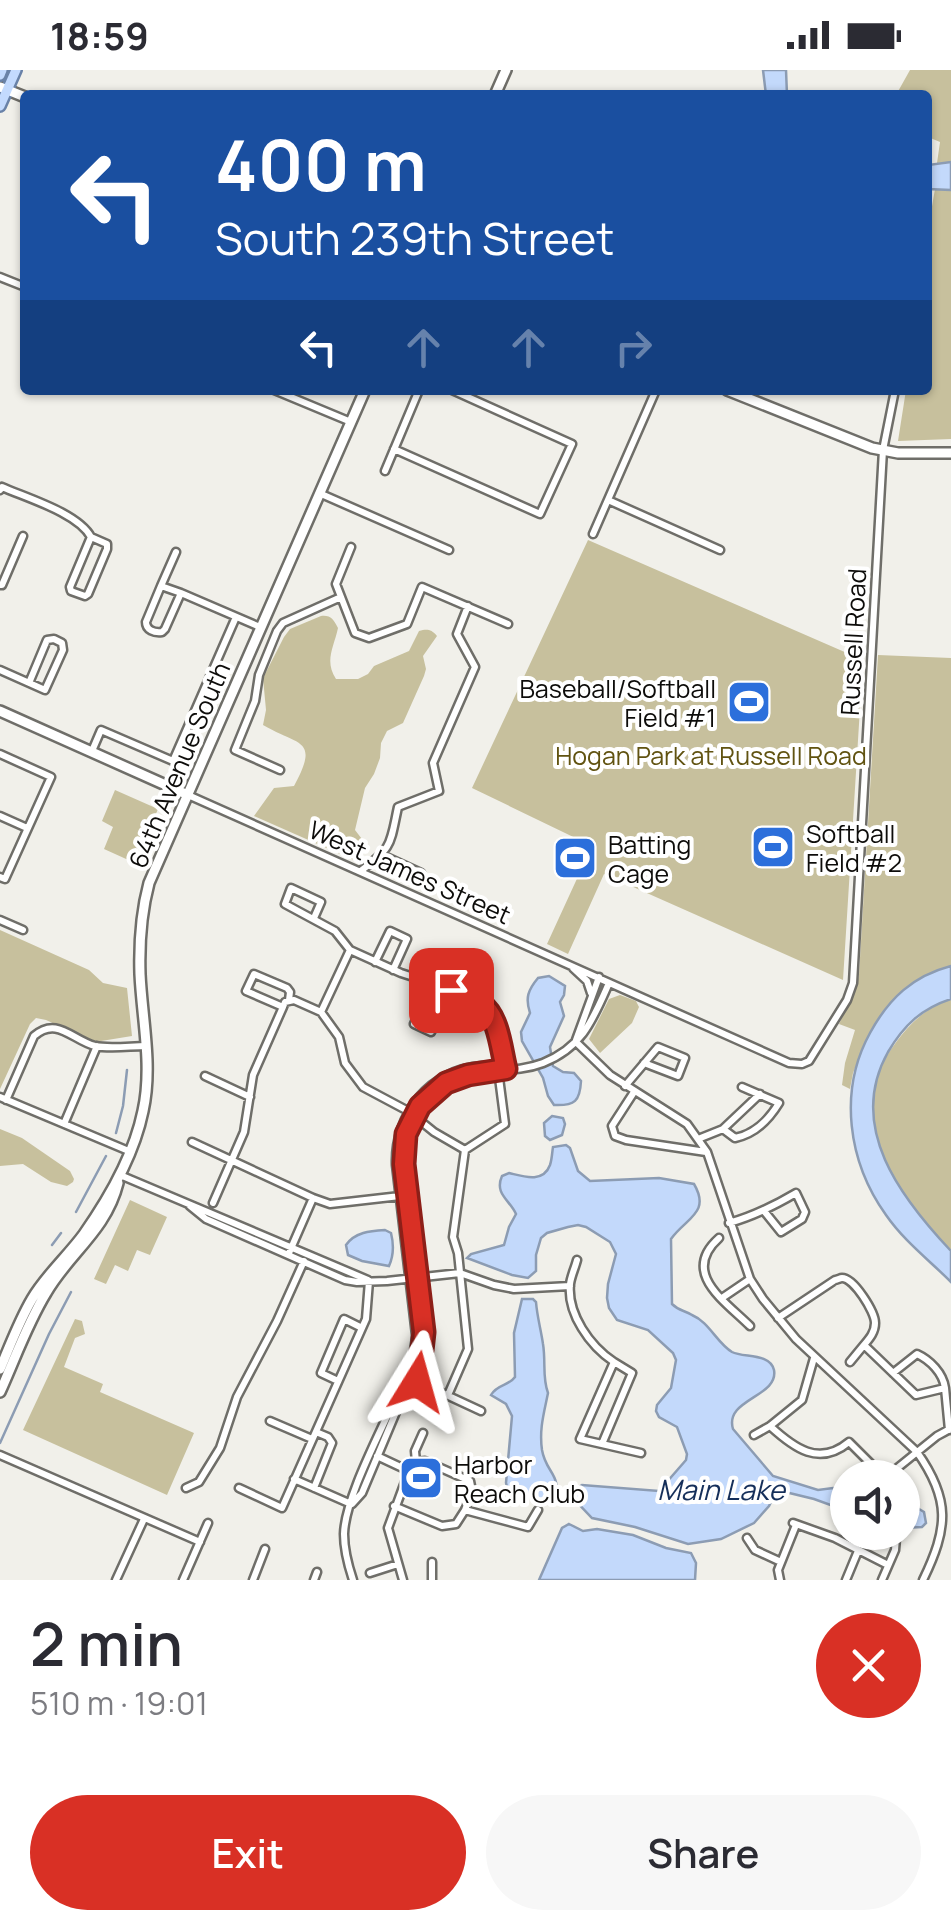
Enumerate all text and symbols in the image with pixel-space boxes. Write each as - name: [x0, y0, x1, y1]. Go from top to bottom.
- text: 18:59: [50, 9, 149, 61]
- text: 400 m: [215, 116, 427, 212]
- icon: left: [50, 130, 180, 260]
- text: South 239th Street: [215, 207, 614, 269]
- icon: left: [291, 320, 346, 375]
- icon: ahead: [396, 320, 451, 375]
- icon: ahead: [501, 320, 556, 375]
- icon: right: [606, 320, 661, 375]
- street label: Russell Road: [832, 567, 874, 717]
- street label: 64th Avenue South: [120, 657, 238, 873]
- place label: Baseball/Softball Field #1: [520, 671, 716, 735]
- sports icon: Baseball/Softball Field #1: [726, 679, 772, 725]
- park label: Hogan Park at Russell Road: [555, 738, 867, 773]
- street label: West James Street: [304, 812, 516, 932]
- place label: Softball Field #2: [806, 816, 902, 880]
- sports icon: Softball Field #2: [750, 824, 796, 870]
- place label: Batting Cage: [608, 827, 691, 891]
- sports icon: Batting Cage: [552, 835, 598, 881]
- pin: [409, 948, 494, 1033]
- icon: arrive: [424, 963, 479, 1018]
- position arrow: [365, 1330, 469, 1434]
- place label: Harbor Reach Club: [454, 1447, 585, 1511]
- sports icon: Harbor Reach Club: [398, 1455, 444, 1501]
- map controls: [830, 1460, 920, 1550]
- button: sound: [830, 1460, 920, 1550]
- water label: Main Lake: [657, 1470, 786, 1508]
- text: 2 min: [30, 1602, 183, 1684]
- button: close: [816, 1613, 921, 1718]
- text: 510 m · 19:01: [30, 1681, 208, 1725]
- button: Exit: [30, 1795, 466, 1910]
- button: Share: [486, 1795, 921, 1910]

